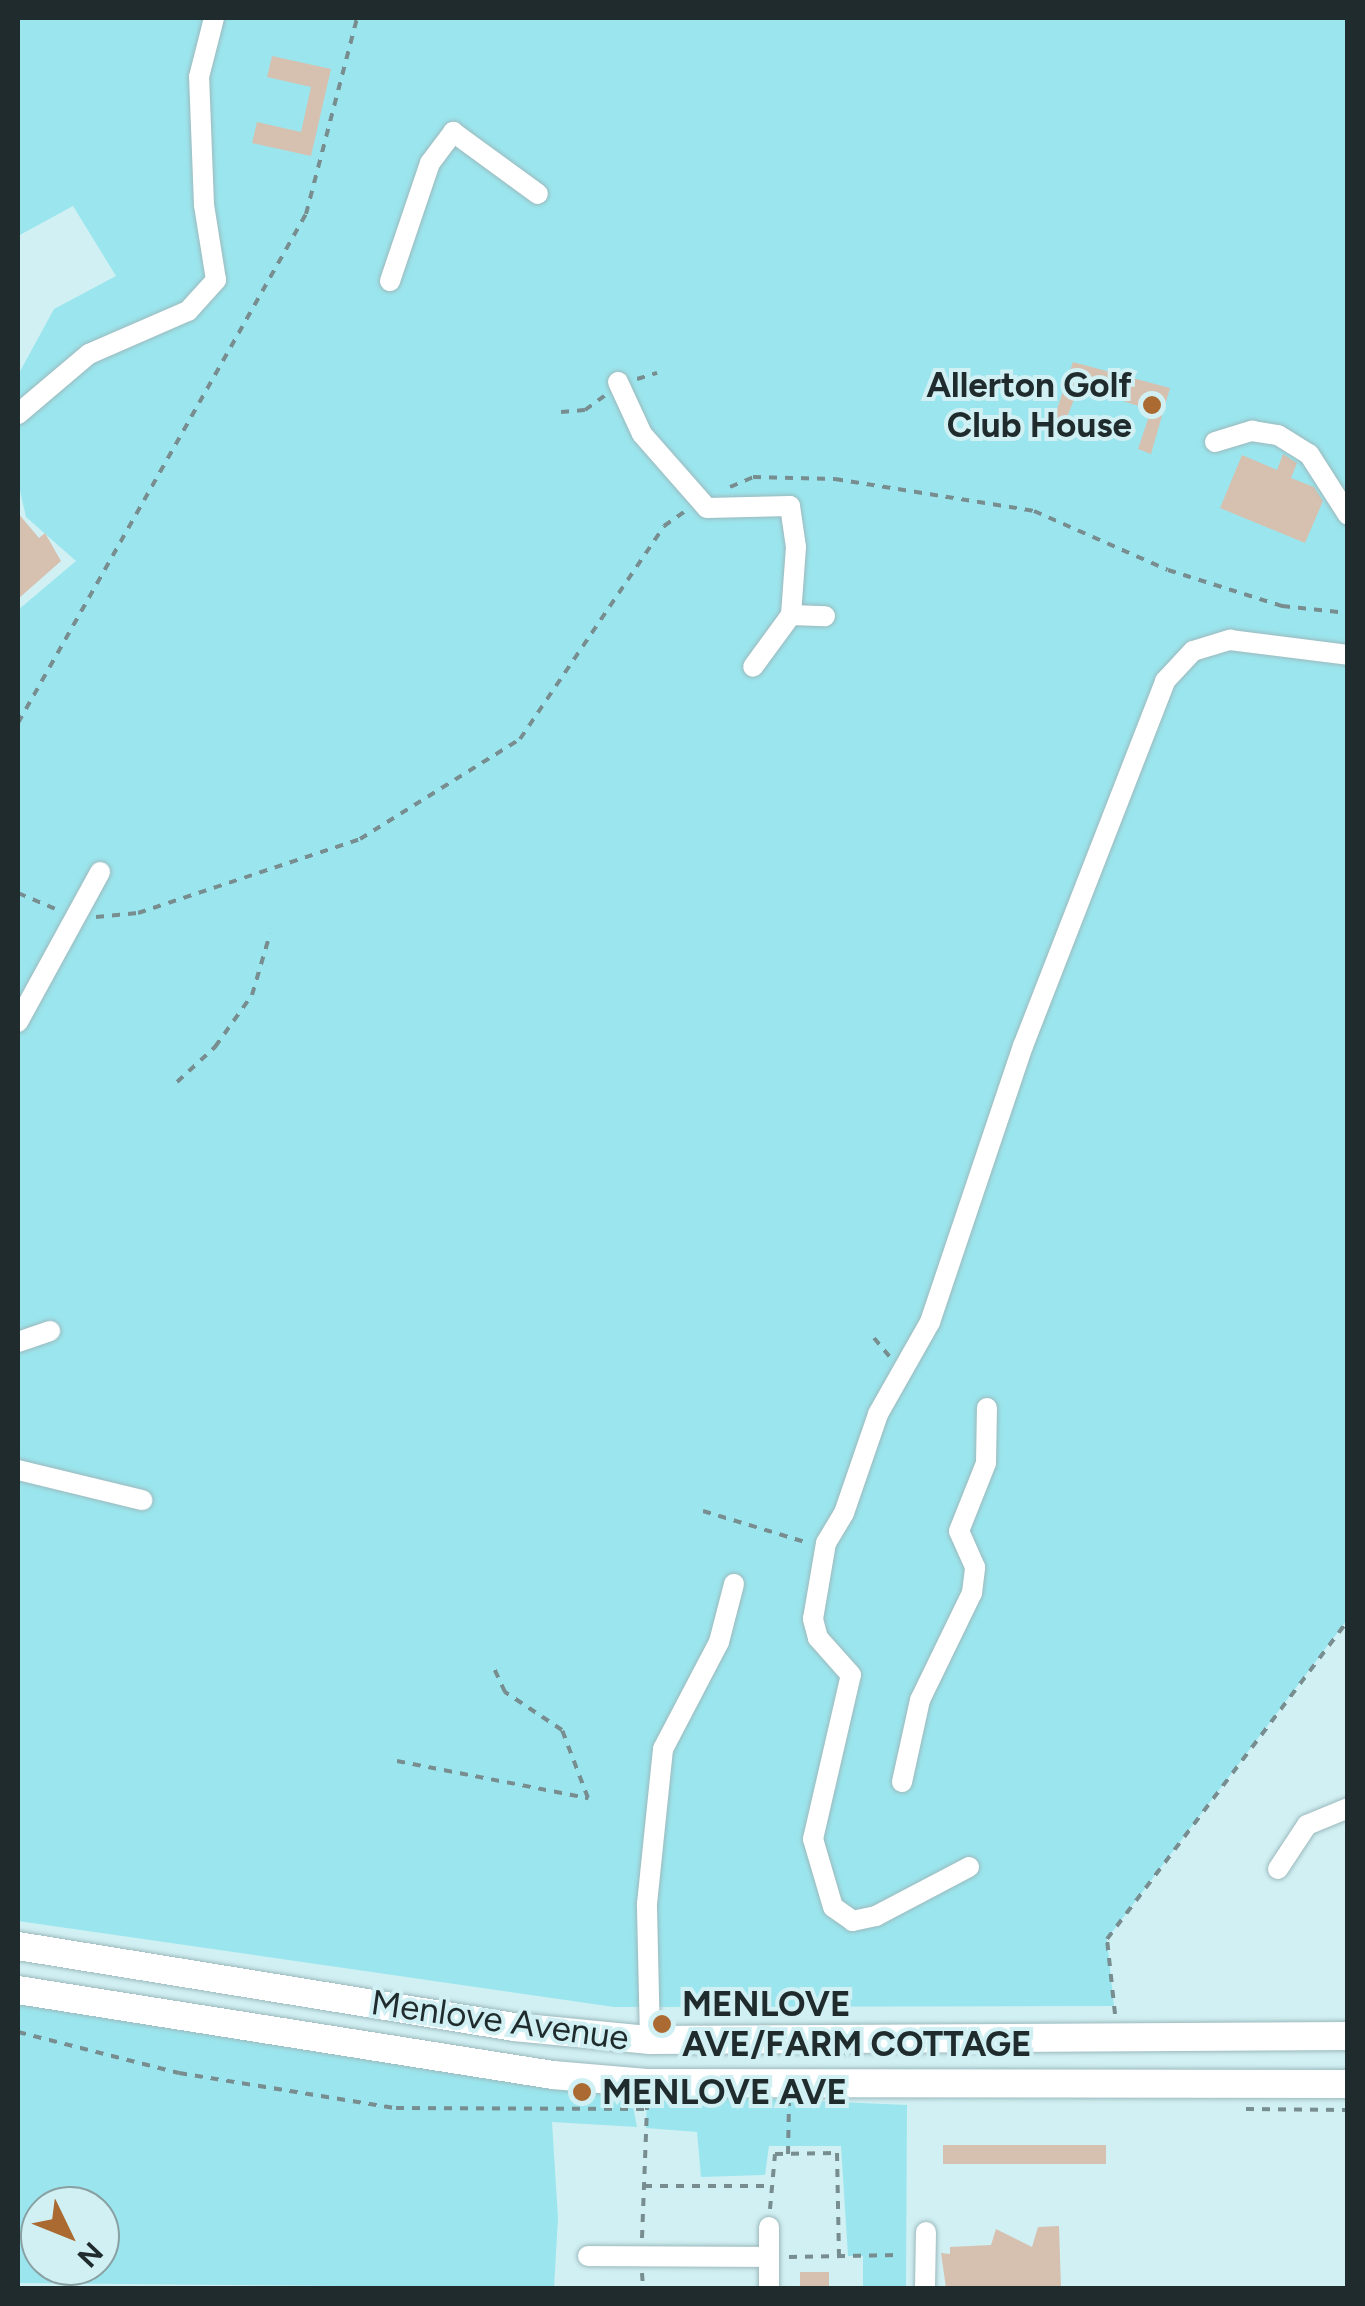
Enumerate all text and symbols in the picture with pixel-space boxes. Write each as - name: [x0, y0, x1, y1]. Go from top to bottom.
- place label: Allerton Golf Club House: [926, 364, 1132, 446]
- marker: Allerton Golf Club House: [1141, 394, 1163, 416]
- street label: Menlove Avenue: [368, 1981, 632, 2059]
- place label: MENLOVE AVE/FARM COTTAGE: [682, 1983, 1032, 2065]
- marker: MENLOVE AVE/FARM COTTAGE: [651, 2013, 673, 2035]
- place label: MENLOVE AVE: [602, 2071, 847, 2113]
- marker: MENLOVE AVE: [571, 2081, 593, 2103]
- north arrow: [20, 2186, 120, 2286]
- text: N: [71, 2236, 110, 2275]

